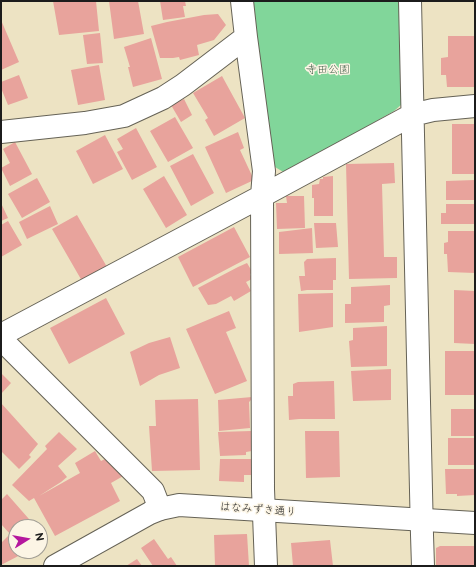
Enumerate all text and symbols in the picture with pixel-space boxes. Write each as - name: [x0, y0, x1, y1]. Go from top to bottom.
- park label: 寺田公園: [306, 63, 350, 77]
- street label: はなみずき通り: [219, 501, 297, 519]
- north arrow: [8, 519, 48, 559]
- text: N: [32, 532, 46, 542]

